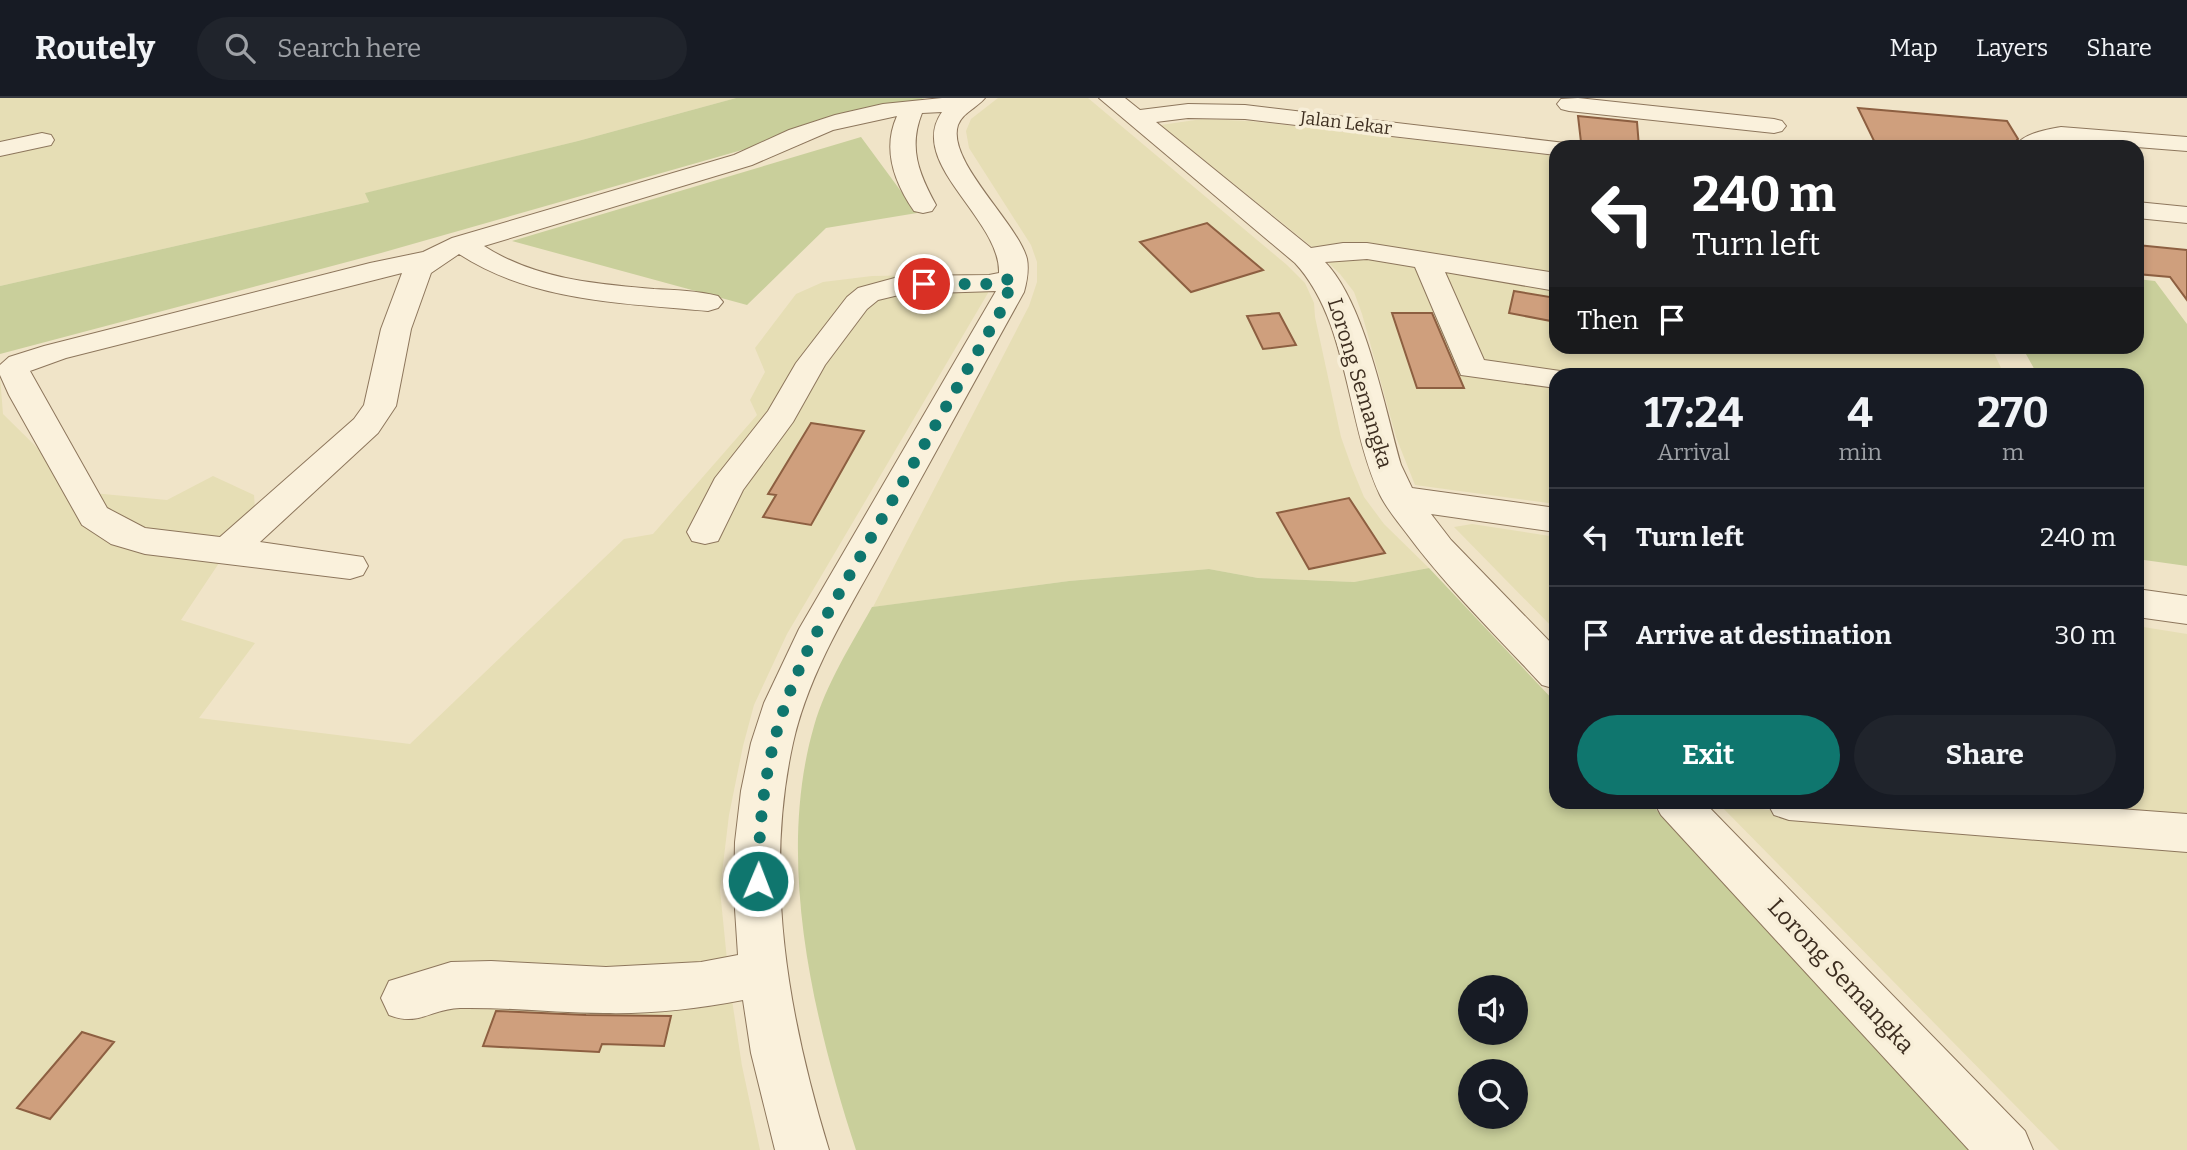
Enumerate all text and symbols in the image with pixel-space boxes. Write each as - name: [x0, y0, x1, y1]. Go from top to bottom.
- search box: [197, 17, 687, 80]
- text: Routely: [35, 28, 155, 68]
- icon: search: [221, 29, 259, 67]
- text: Search here: [277, 33, 421, 64]
- text: Map: [1890, 34, 1938, 62]
- text: Layers: [1976, 34, 2048, 62]
- text: Share: [2086, 34, 2152, 62]
- street label: Jalan Lekar: [1298, 106, 1393, 140]
- text: 240 m: [1692, 165, 1836, 224]
- icon: left: [1577, 168, 1668, 259]
- text: Turn left: [1692, 225, 1820, 263]
- pin: [894, 254, 954, 314]
- icon: arrive: [905, 265, 943, 303]
- street label: Lorong Semangka: [1322, 295, 1398, 472]
- icon: arrive: [1653, 301, 1691, 339]
- text: Then: [1577, 305, 1639, 336]
- text: 17:24: [1644, 388, 1743, 438]
- text: 4: [1847, 388, 1873, 438]
- text: 270: [1977, 388, 2049, 438]
- text: Arrival: [1657, 438, 1730, 466]
- text: min: [1838, 438, 1882, 466]
- text: m: [2002, 438, 2024, 466]
- icon: left: [1577, 518, 1615, 556]
- text: Turn left: [1636, 522, 1744, 553]
- text: 240 m: [2040, 522, 2116, 553]
- icon: arrive: [1577, 616, 1615, 654]
- text: Arrive at destination: [1636, 620, 1891, 651]
- text: 30 m: [2055, 620, 2116, 651]
- button: Exit: [1577, 715, 1840, 795]
- button: Share: [1854, 715, 2116, 795]
- position arrow: [721, 844, 795, 918]
- street label: Lorong Semangka: [1762, 893, 1920, 1059]
- map controls: [1458, 975, 1528, 1129]
- button: sound: [1458, 975, 1528, 1045]
- button: search: [1458, 1059, 1528, 1129]

